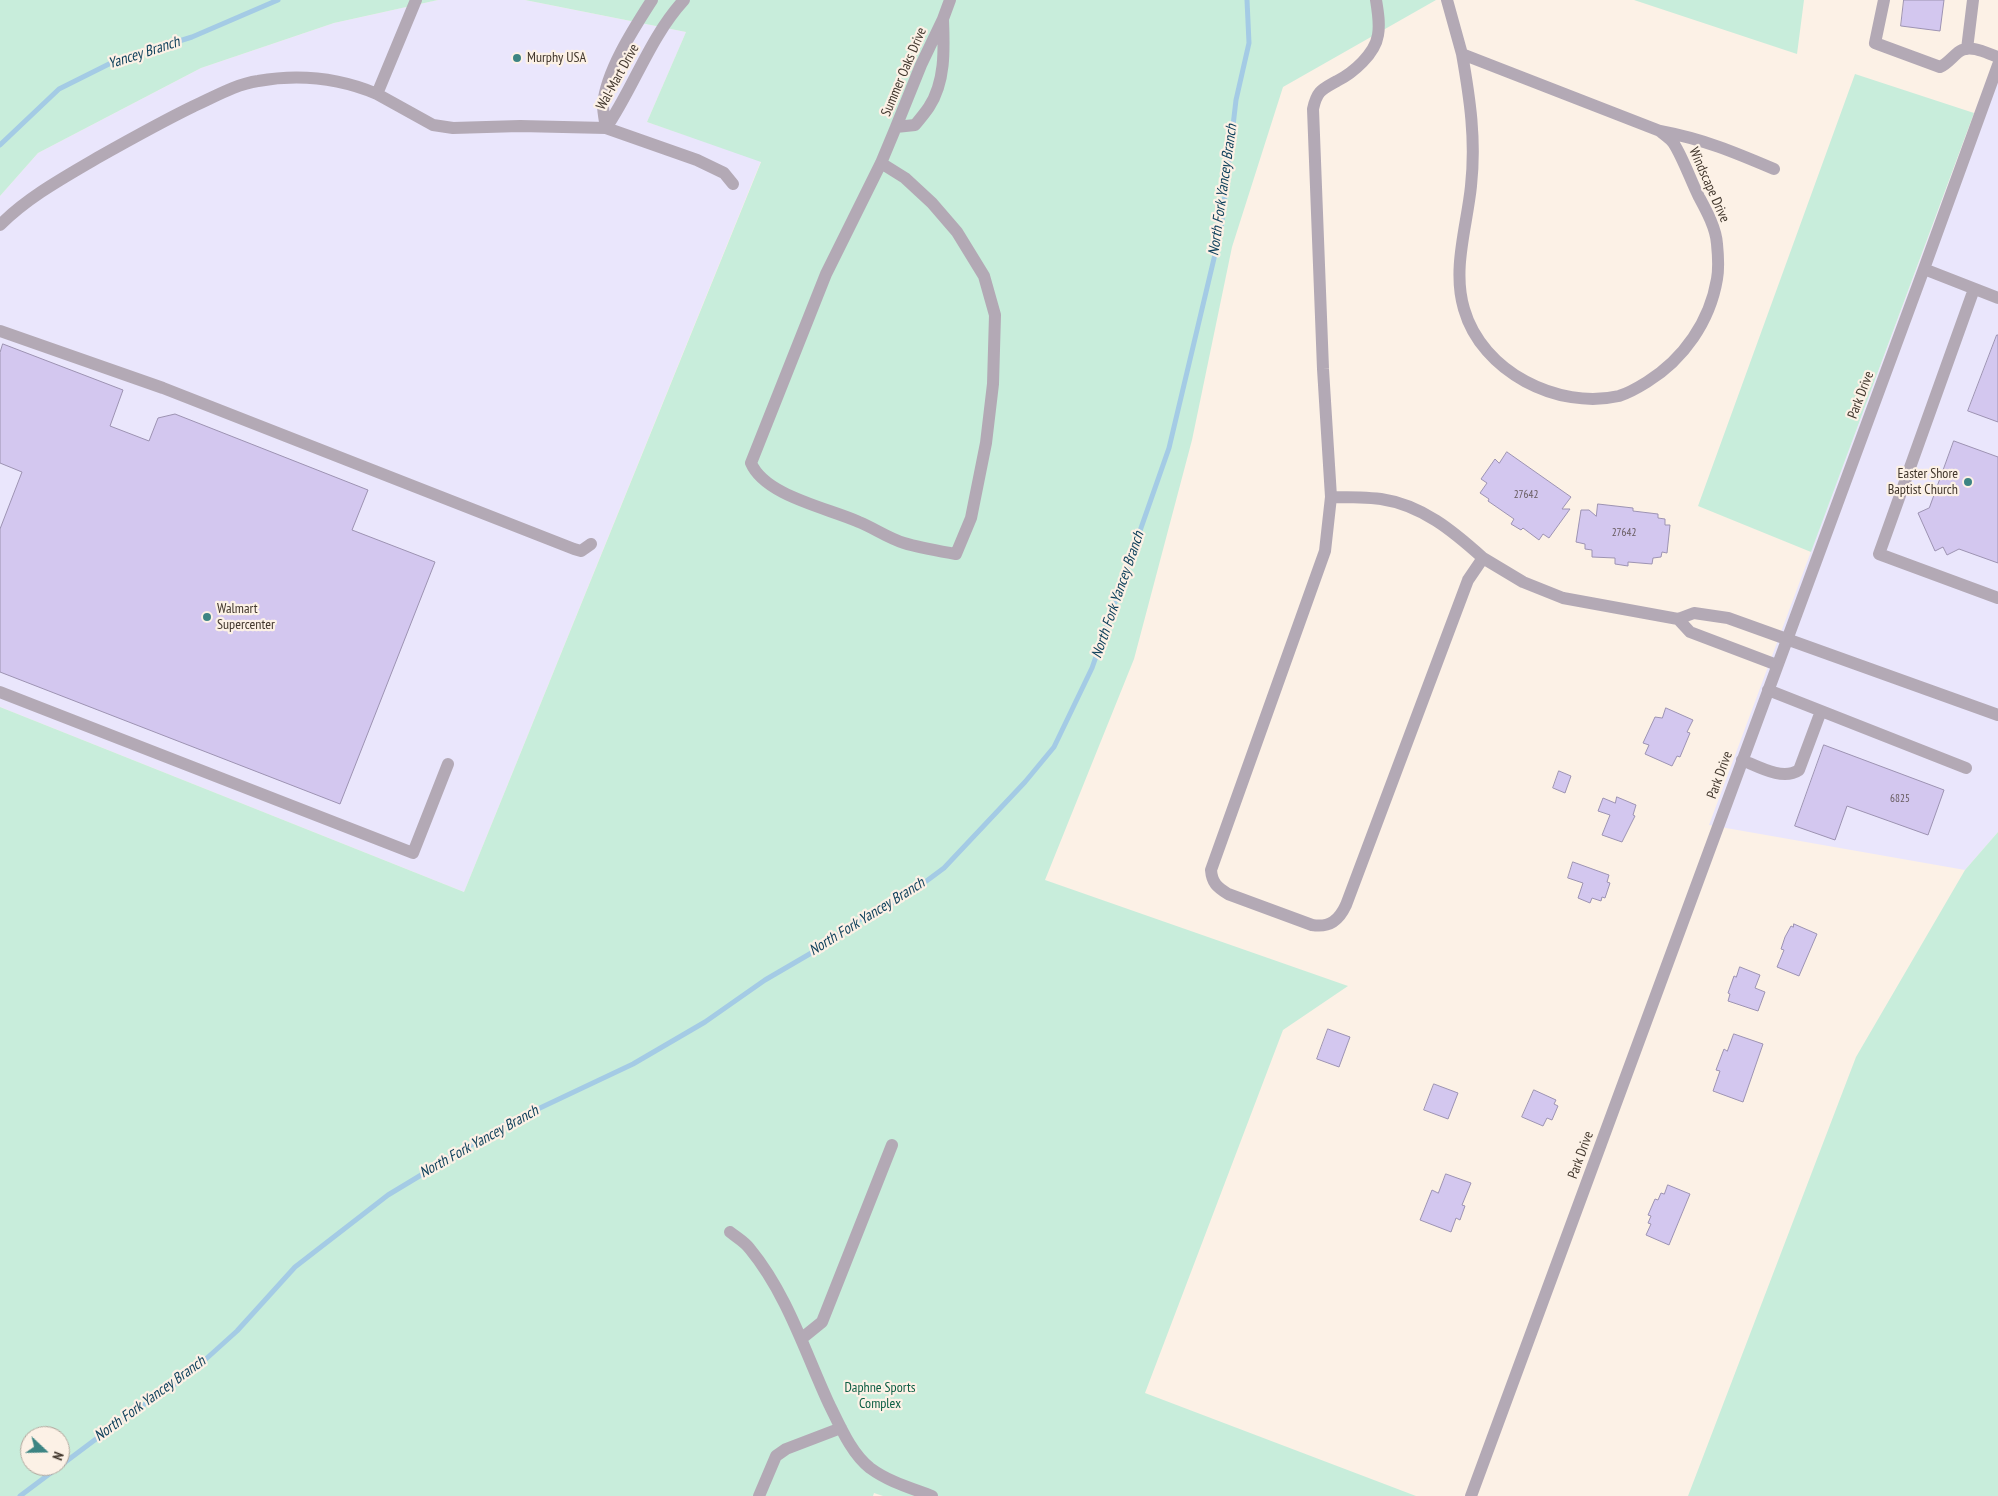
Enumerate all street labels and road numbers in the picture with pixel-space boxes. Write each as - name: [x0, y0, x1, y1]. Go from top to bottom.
- street label: Summer Oaks Drive: [878, 25, 930, 119]
- street label: Wal-Mart Drive: [593, 41, 643, 113]
- street label: Windscape Drive: [1685, 145, 1733, 225]
- street label: Park Drive: [1844, 369, 1878, 421]
- street label: Park Drive: [1704, 749, 1736, 801]
- street label: Park Drive: [1565, 1129, 1597, 1181]

